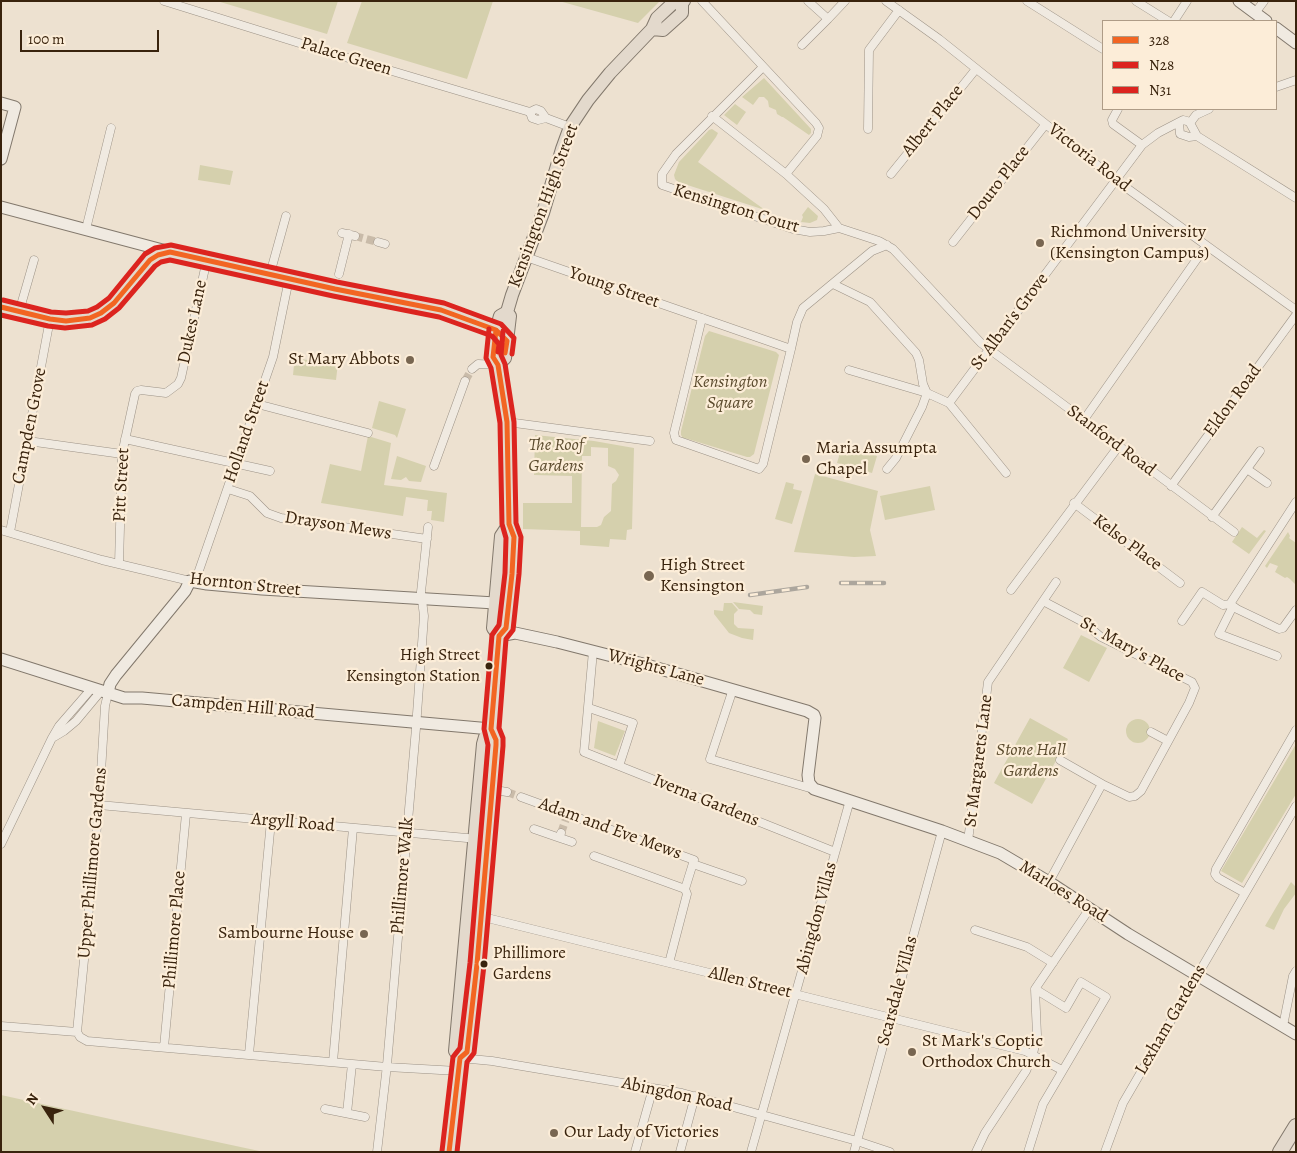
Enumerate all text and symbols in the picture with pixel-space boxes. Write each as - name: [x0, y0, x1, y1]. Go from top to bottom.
- scale bar: [22, 20, 161, 52]
- legend: [1102, 20, 1277, 110]
- text: 100 m: [28, 29, 65, 49]
- text: 328: [1149, 30, 1170, 50]
- street label: Palace Green: [298, 33, 394, 81]
- text: N28: [1149, 55, 1174, 75]
- text: N31: [1149, 80, 1171, 100]
- street label: Albert Place: [897, 81, 969, 161]
- street label: Victoria Road: [1043, 119, 1135, 197]
- street label: Kensington High Street: [504, 121, 584, 291]
- street label: Douro Place: [963, 141, 1035, 225]
- street label: Kensington Court: [670, 180, 802, 238]
- place label: Richmond University (Kensington Campus): [1050, 222, 1209, 264]
- marker: Richmond University (Kensington Campus): [1034, 237, 1046, 249]
- street label: Young Street: [566, 262, 662, 314]
- street label: St Alban's Grove: [966, 269, 1054, 375]
- street label: Dukes Lane: [174, 278, 212, 366]
- place label: St Mary Abbots: [288, 349, 400, 371]
- marker: St Mary Abbots: [404, 354, 416, 366]
- street label: Eldon Road: [1199, 360, 1267, 442]
- street label: Campden Grove: [8, 366, 52, 486]
- park label: Kensington Square: [693, 372, 767, 414]
- street label: Holland Street: [219, 378, 275, 486]
- street label: Stanford Road: [1062, 401, 1160, 481]
- park label: The Roof Gardens: [528, 435, 584, 478]
- place label: Maria Assumpta Chapel: [816, 438, 937, 480]
- street label: Pitt Street: [109, 447, 135, 523]
- marker: Maria Assumpta Chapel: [800, 453, 812, 465]
- street label: Drayson Mews: [283, 507, 393, 545]
- street label: Kelso Place: [1088, 510, 1166, 576]
- place label: High Street Kensington: [660, 555, 745, 598]
- street label: Hornton Street: [188, 568, 302, 602]
- marker: High Street Kensington: [642, 569, 656, 583]
- street label: St. Mary's Place: [1076, 612, 1188, 688]
- street label: Wrights Lane: [605, 645, 707, 691]
- place label: High Street Kensington Station: [346, 646, 480, 686]
- marker: High Street Kensington Station: [484, 661, 494, 671]
- street label: Campden Hill Road: [171, 690, 315, 724]
- street label: St Margarets Lane: [960, 693, 998, 829]
- park label: Stone Hall Gardens: [996, 740, 1066, 782]
- street label: Upper Phillimore Gardens: [74, 766, 112, 960]
- street label: Iverna Gardens: [650, 770, 762, 832]
- street label: Adam and Eve Mews: [536, 793, 684, 865]
- street label: Argyll Road: [250, 809, 336, 837]
- street label: Phillimore Walk: [387, 816, 419, 936]
- street label: Marloes Road: [1015, 856, 1111, 928]
- street label: Abingdon Villas: [792, 860, 842, 976]
- street label: Phillimore Place: [159, 870, 191, 990]
- place label: Sambourne House: [218, 923, 354, 945]
- marker: Sambourne House: [358, 928, 370, 940]
- street label: Scarsdale Villas: [873, 934, 923, 1048]
- place label: Phillimore Gardens: [493, 944, 566, 984]
- marker: Phillimore Gardens: [479, 959, 489, 969]
- street label: Lexham Gardens: [1131, 961, 1211, 1079]
- street label: Allen Street: [706, 962, 794, 1004]
- place label: St Mark's Coptic Orthodox Church: [922, 1031, 1051, 1074]
- marker: St Mark's Coptic Orthodox Church: [906, 1046, 918, 1058]
- street label: Abingdon Road: [620, 1073, 734, 1117]
- north arrow: [20, 1083, 70, 1133]
- text: N: [22, 1089, 43, 1109]
- place label: Our Lady of Victories: [564, 1122, 719, 1144]
- marker: Our Lady of Victories: [548, 1127, 560, 1139]

